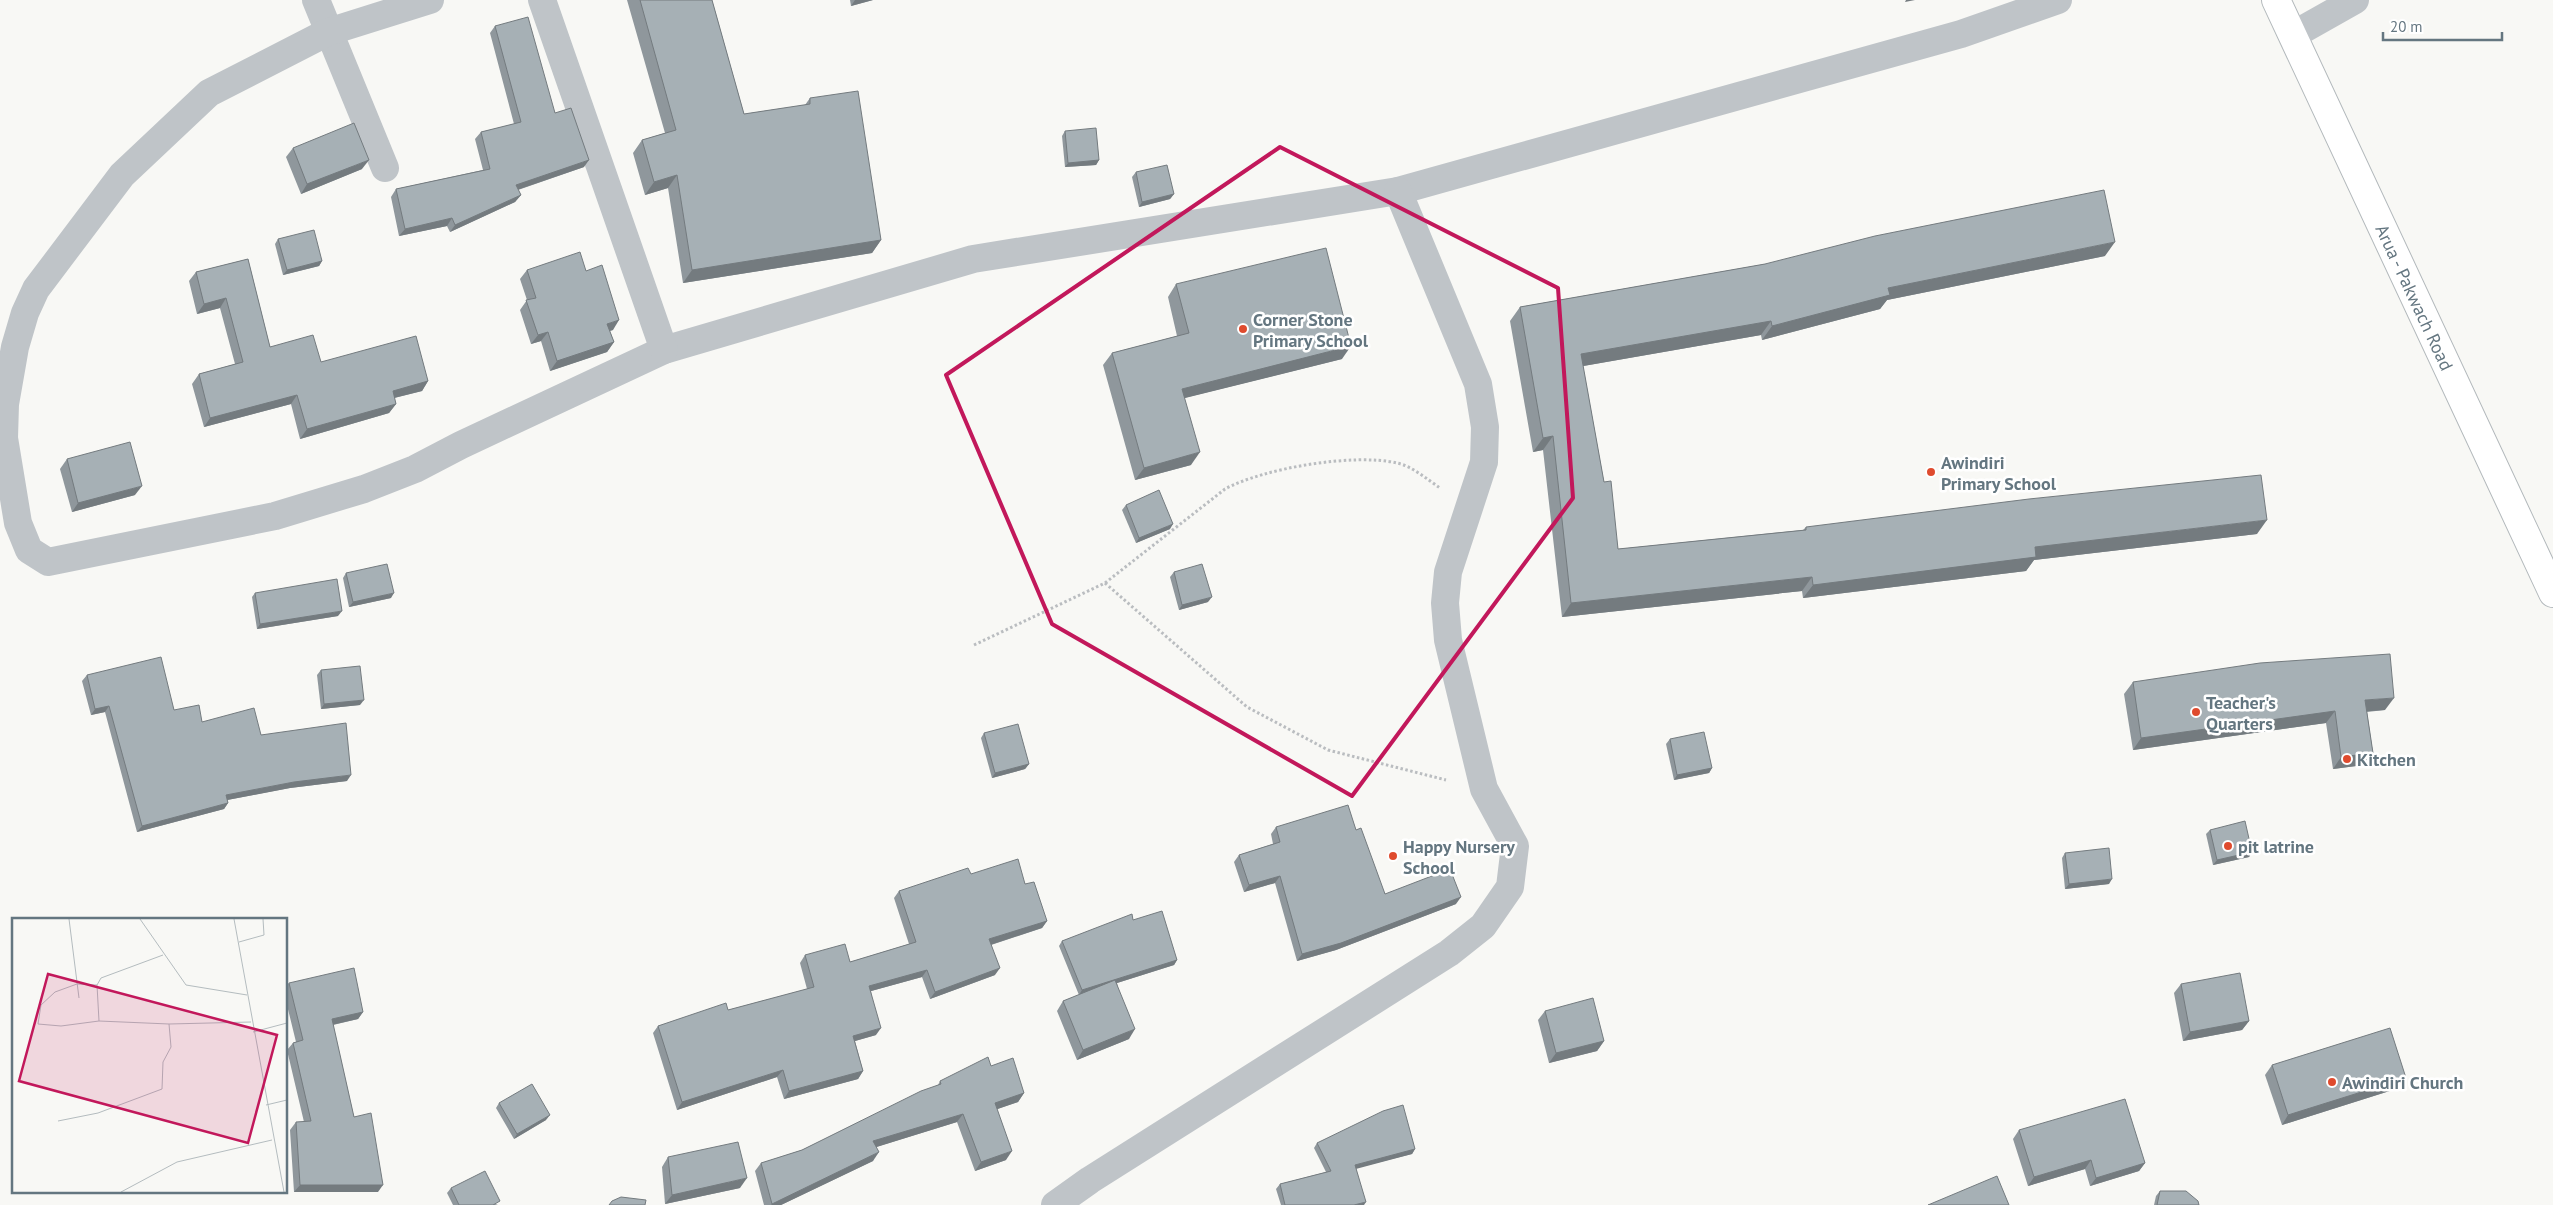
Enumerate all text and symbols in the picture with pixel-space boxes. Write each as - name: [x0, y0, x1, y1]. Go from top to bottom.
- scale bar: [2383, 10, 2502, 42]
- text: 20 m: [2390, 17, 2423, 36]
- street label: Arua - Pakwach Road: [2371, 220, 2459, 374]
- place label: Corner Stone Primary School: [1253, 308, 1369, 352]
- marker: Corner Stone Primary School: [1237, 323, 1249, 335]
- place label: Awindiri Primary School: [1941, 451, 2057, 495]
- marker: Awindiri Primary School: [1925, 466, 1937, 478]
- place label: Teacher's Quarters: [2206, 691, 2276, 735]
- marker: Teacher's Quarters: [2190, 706, 2202, 718]
- place label: Kitchen: [2357, 748, 2416, 771]
- marker: Kitchen: [2341, 753, 2353, 765]
- place label: Happy Nursery School: [1403, 835, 1515, 879]
- place label: pit latrine: [2238, 835, 2314, 858]
- marker: pit latrine: [2222, 840, 2234, 852]
- marker: Happy Nursery School: [1387, 850, 1399, 862]
- inset map: [12, 918, 288, 1192]
- place label: Awindiri Church: [2342, 1071, 2463, 1094]
- marker: Awindiri Church: [2326, 1076, 2338, 1088]

